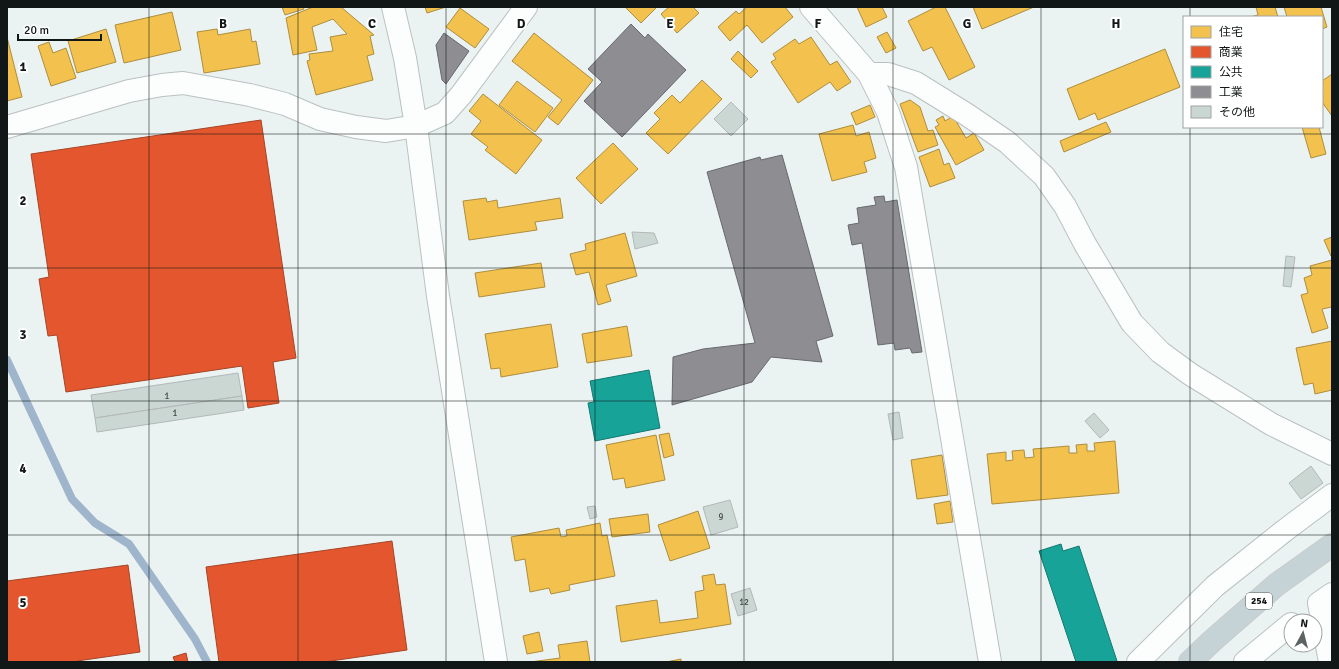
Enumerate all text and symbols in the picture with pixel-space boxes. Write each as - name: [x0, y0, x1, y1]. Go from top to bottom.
- scale bar: [18, 16, 101, 42]
- text: B: [219, 16, 227, 32]
- text: C: [368, 16, 376, 32]
- text: D: [517, 16, 526, 32]
- text: E: [666, 16, 674, 32]
- text: F: [815, 16, 822, 32]
- text: G: [963, 16, 971, 32]
- text: H: [1112, 16, 1120, 32]
- legend: [1183, 16, 1323, 128]
- text: 20 m: [24, 23, 49, 38]
- text: 住宅: [1219, 25, 1243, 40]
- text: 商業: [1219, 45, 1243, 60]
- text: 1: [19, 59, 27, 75]
- text: 公共: [1219, 65, 1243, 80]
- text: 工業: [1219, 85, 1243, 100]
- text: その他: [1219, 105, 1255, 120]
- text: 2: [19, 193, 27, 209]
- text: 3: [19, 327, 27, 343]
- house number: 1: [165, 391, 170, 402]
- house number: 1: [173, 408, 178, 419]
- text: 4: [19, 461, 27, 477]
- house number: 9: [719, 512, 724, 523]
- road number: 254: [1246, 593, 1272, 609]
- text: 5: [19, 595, 27, 611]
- house number: 12: [739, 597, 749, 608]
- north arrow: [1283, 613, 1323, 653]
- text: N: [1300, 617, 1309, 630]

